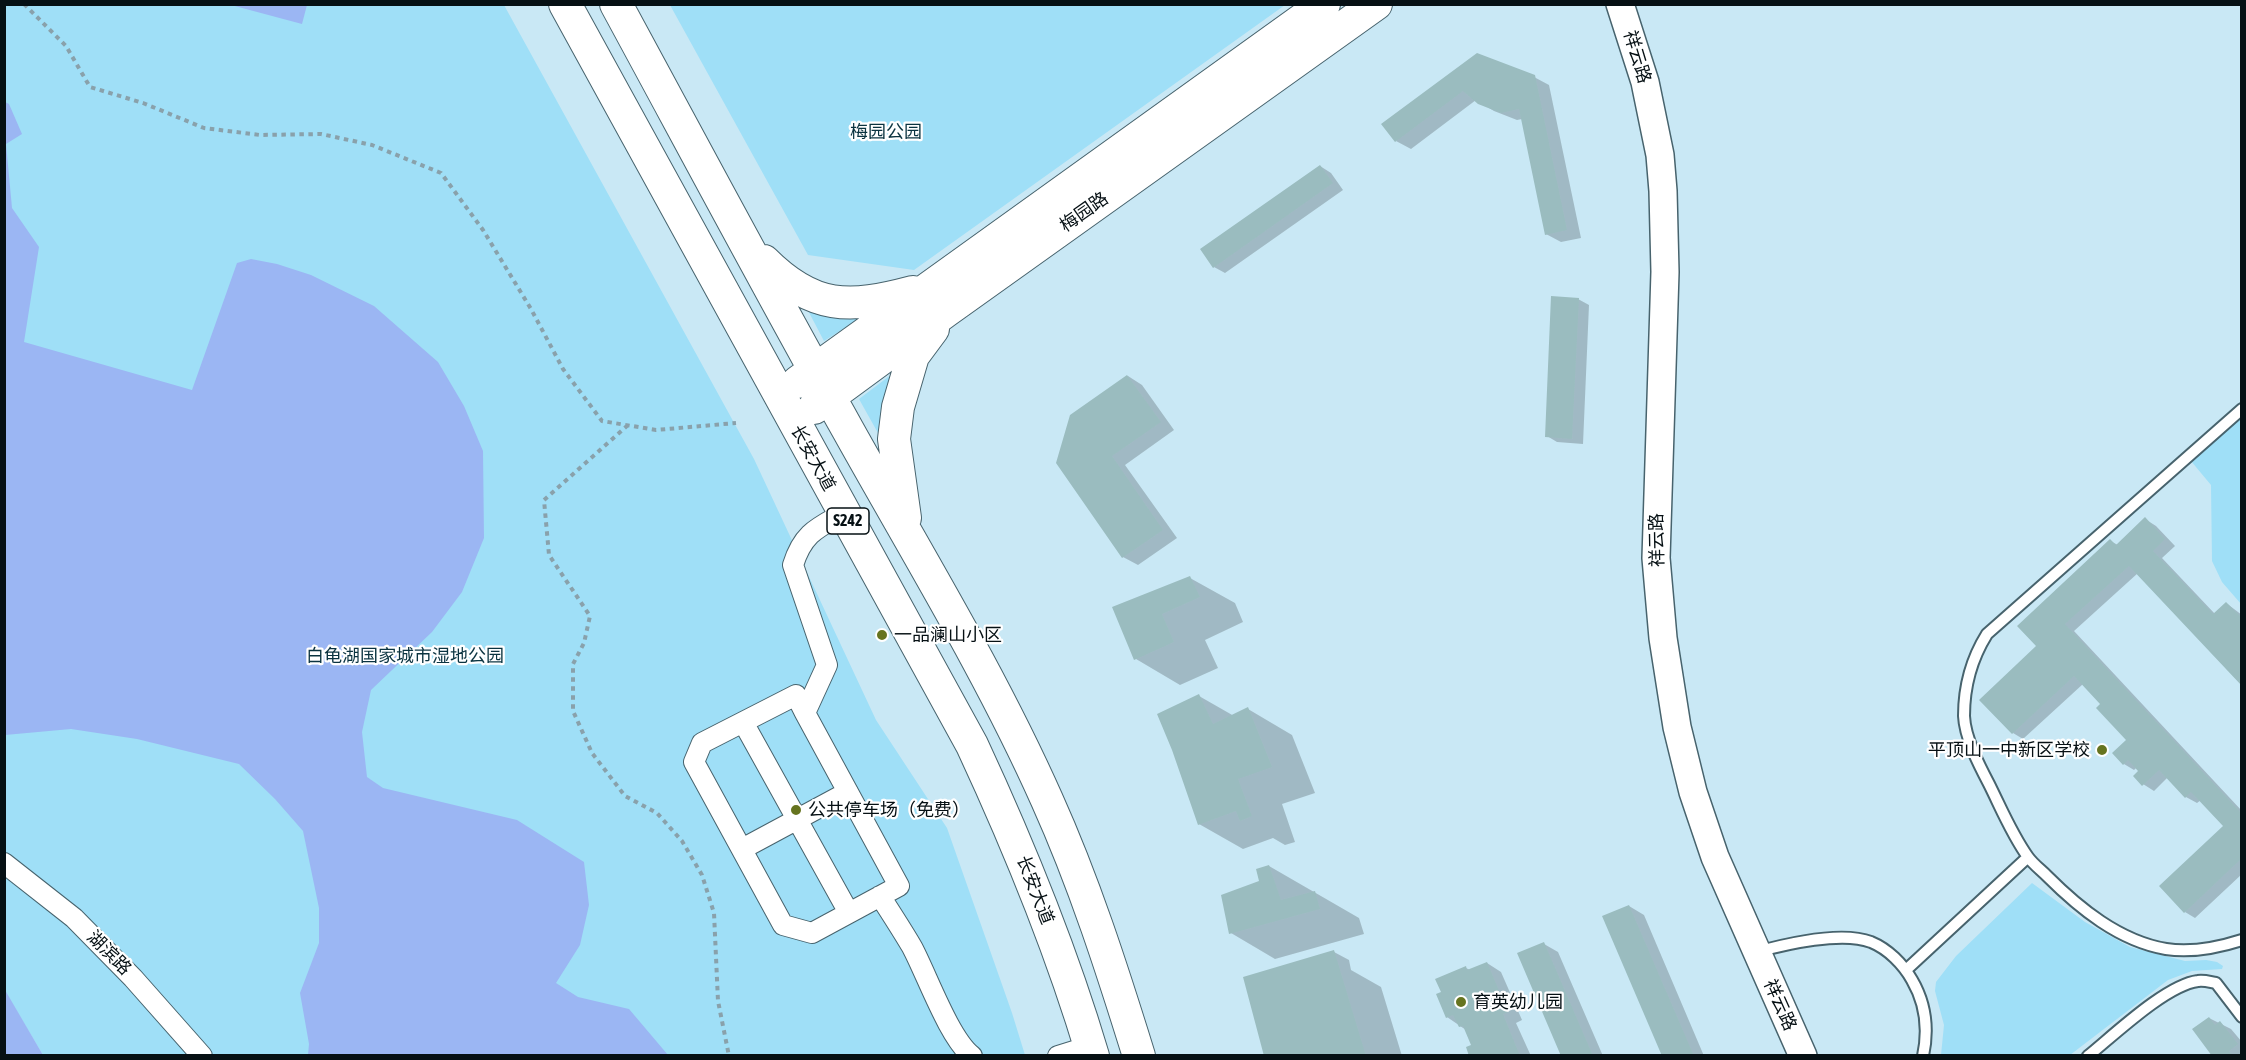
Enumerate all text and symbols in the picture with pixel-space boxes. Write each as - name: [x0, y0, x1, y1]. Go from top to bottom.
- street label: 祥云路: [1619, 28, 1655, 86]
- park label: 梅园公园: [850, 121, 922, 143]
- street label: 梅园路: [1056, 188, 1112, 236]
- street label: 长安大道: [786, 421, 840, 495]
- road number: S242: [827, 508, 869, 534]
- street label: 祥云路: [1646, 513, 1668, 567]
- place label: 一品澜山小区: [894, 624, 1002, 646]
- marker: 一品澜山小区: [875, 628, 889, 642]
- park label: 白龟湖国家城市湿地公园: [306, 645, 504, 667]
- place label: 平顶山一中新区学校: [1928, 739, 2090, 761]
- marker: 平顶山一中新区学校: [2095, 743, 2109, 757]
- place label: 公共停车场（免费）: [808, 799, 970, 821]
- marker: 公共停车场（免费）: [789, 803, 803, 817]
- street label: 长安大道: [1012, 853, 1058, 927]
- street label: 湖滨路: [82, 926, 136, 980]
- street label: 祥云路: [1759, 976, 1801, 1034]
- place label: 育英幼儿园: [1473, 991, 1563, 1013]
- marker: 育英幼儿园: [1454, 995, 1468, 1009]

